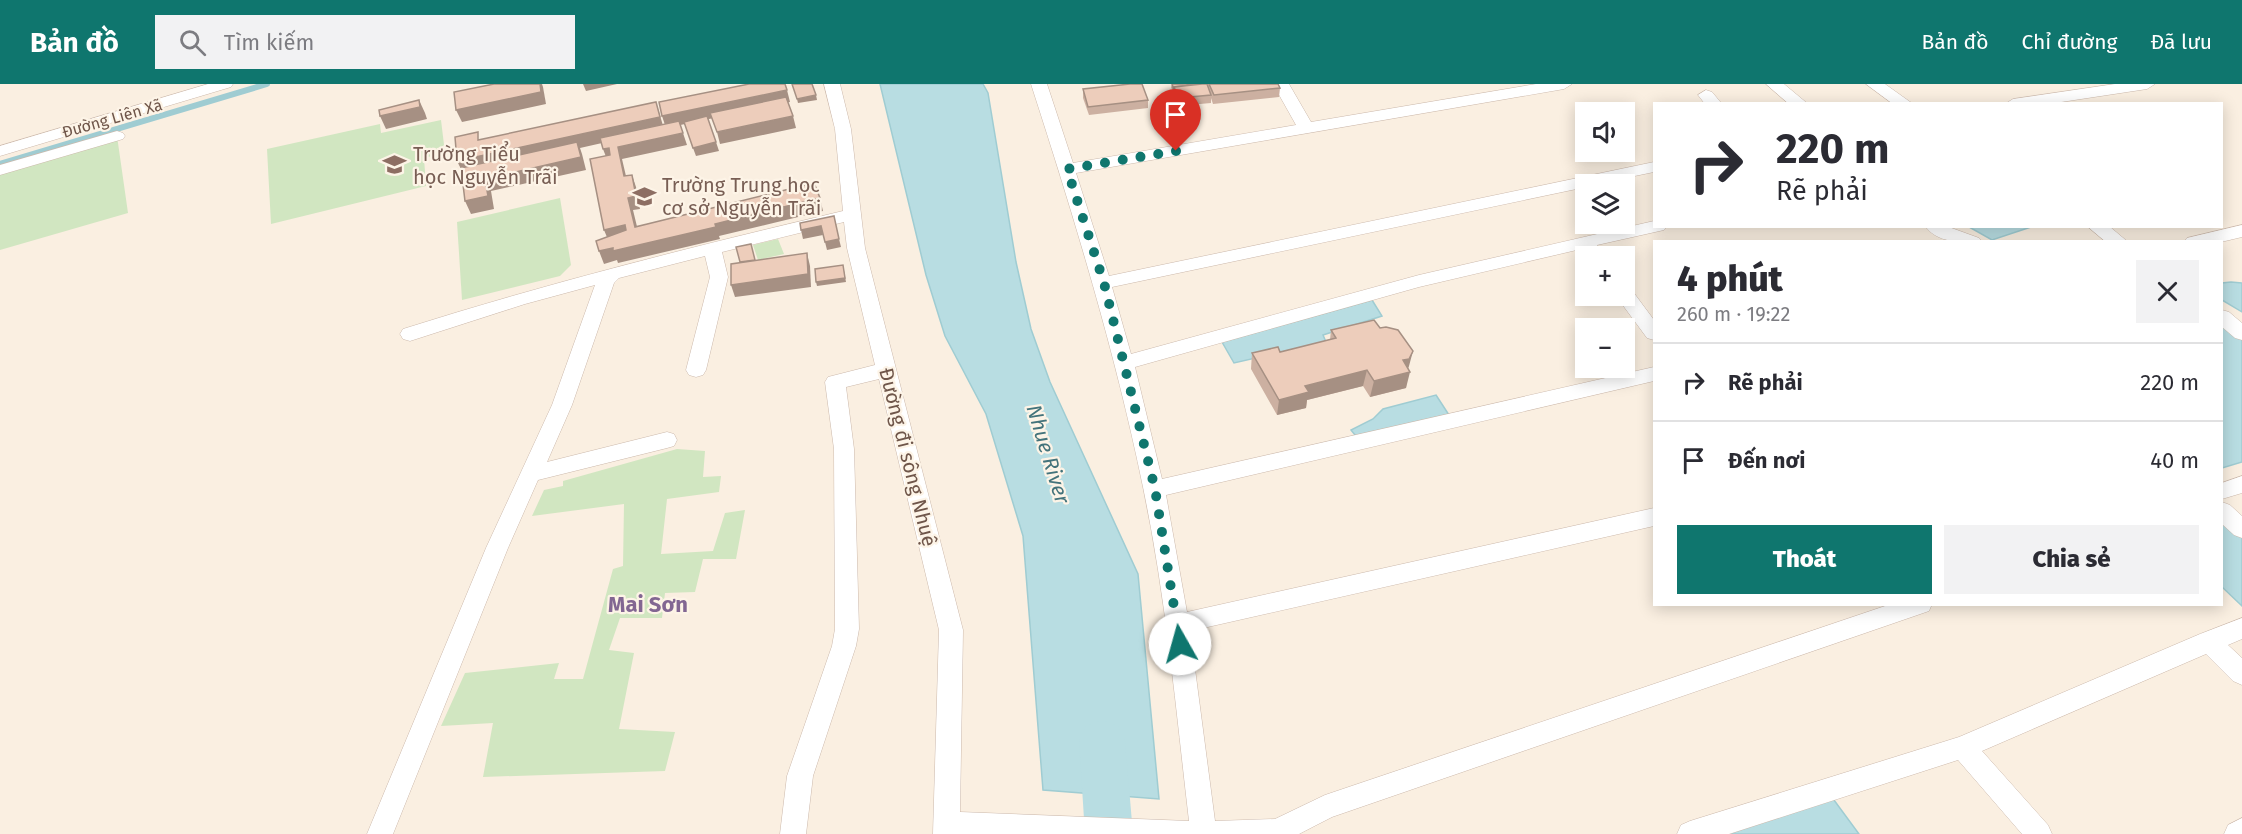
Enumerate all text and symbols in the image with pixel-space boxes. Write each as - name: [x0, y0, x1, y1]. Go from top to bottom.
- search box: [155, 15, 575, 69]
- text: Bản đồ: [30, 26, 119, 59]
- icon: search: [176, 26, 209, 59]
- text: Tìm kiếm: [224, 29, 314, 56]
- text: Bản đồ: [1921, 29, 1988, 55]
- text: Chỉ đường: [2021, 29, 2117, 55]
- text: Đã lưu: [2150, 29, 2212, 55]
- pin: [1150, 89, 1201, 151]
- street label: Đường Liên Xã: [60, 95, 164, 142]
- icon: arrive: [1159, 98, 1192, 131]
- map controls: [1575, 102, 1635, 378]
- button: sound: [1575, 102, 1635, 162]
- text: 220 m: [1776, 124, 1889, 174]
- icon: right: [1677, 126, 1755, 204]
- place label: Trường Tiểu học Nguyễn Trãi: [413, 140, 558, 189]
- school or university icon: Trường Tiểu học Nguyễn Trãi: [382, 152, 408, 178]
- place label: Trường Trung học cơ sở Nguyễn Trãi: [662, 173, 821, 220]
- button: layers: [1575, 174, 1635, 234]
- text: Rẽ phải: [1776, 175, 1868, 207]
- school or university icon: Trường Trung học cơ sở Nguyễn Trãi: [631, 184, 657, 210]
- button: +: [1575, 246, 1635, 306]
- text: 4 phút: [1677, 257, 1783, 301]
- button: close: [2136, 260, 2199, 323]
- text: 260 m · 19:22: [1677, 302, 1790, 326]
- button: −: [1575, 318, 1635, 378]
- street label: Đường đi sông Nhuệ: [874, 365, 942, 549]
- icon: right: [1677, 366, 1710, 399]
- text: Rẽ phải: [1728, 369, 1803, 396]
- text: 220 m: [2140, 369, 2199, 396]
- water label: Nhue River: [1021, 401, 1076, 508]
- icon: arrive: [1677, 444, 1710, 477]
- text: Đến nơi: [1728, 447, 1805, 474]
- text: 40 m: [2150, 447, 2199, 474]
- button: Thoát: [1677, 525, 1932, 594]
- button: Chia sẻ: [1944, 525, 2199, 594]
- district label: Mai Sơn: [608, 591, 688, 618]
- position arrow: [1148, 612, 1212, 676]

